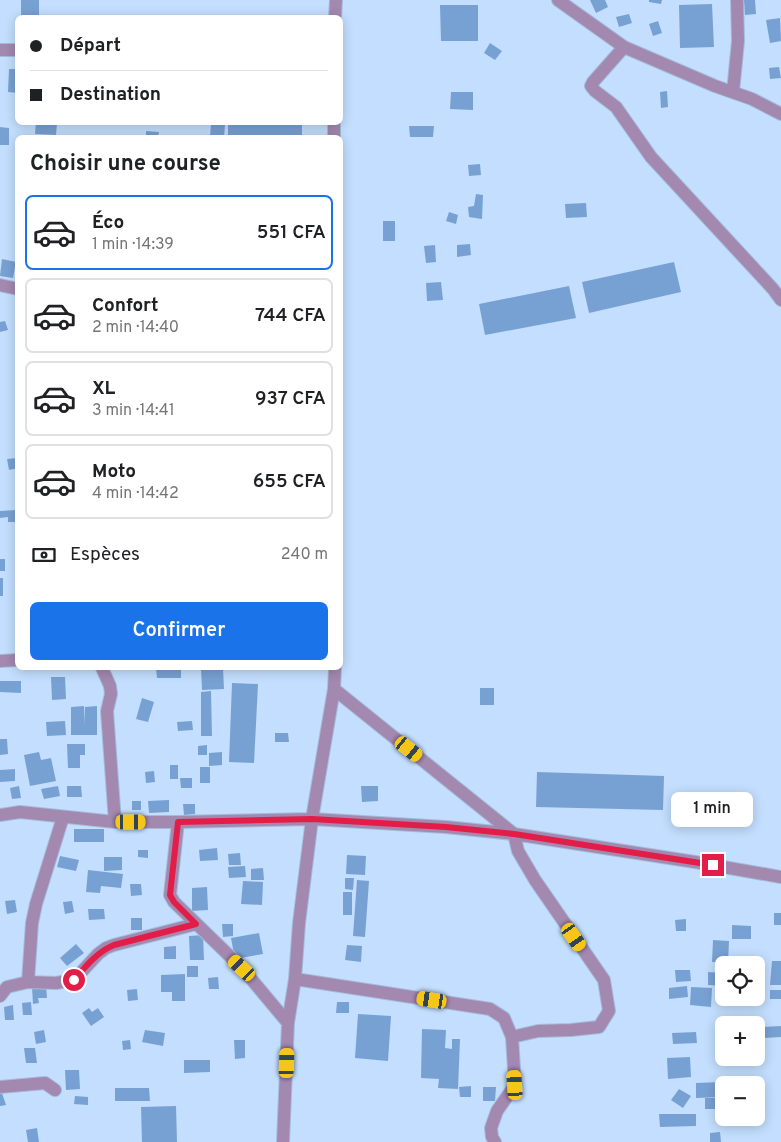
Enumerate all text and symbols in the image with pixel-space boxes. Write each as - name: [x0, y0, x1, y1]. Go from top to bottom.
- text: Départ: [60, 34, 121, 58]
- text: Destination: [60, 83, 161, 107]
- text: Choisir une course: [30, 151, 221, 178]
- icon: car: [32, 210, 77, 255]
- text: Éco: [92, 211, 124, 235]
- text: 551 CFA: [257, 221, 326, 245]
- text: 1 min · 14:39: [92, 235, 174, 255]
- icon: car: [32, 293, 77, 338]
- text: Confort: [92, 294, 158, 318]
- text: 744 CFA: [255, 304, 326, 328]
- text: 2 min · 14:40: [92, 318, 179, 338]
- icon: car: [32, 376, 77, 421]
- text: XL: [92, 377, 115, 401]
- text: 937 CFA: [255, 387, 326, 411]
- text: 3 min · 14:41: [92, 401, 175, 421]
- icon: car: [32, 459, 77, 504]
- text: Moto: [92, 460, 136, 484]
- text: 655 CFA: [253, 470, 326, 494]
- text: 4 min · 14:42: [92, 484, 179, 504]
- icon: cash: [30, 541, 58, 569]
- text: Espèces: [70, 543, 140, 567]
- text: 240 m: [281, 545, 328, 565]
- button: Confirmer: [30, 602, 328, 660]
- car: [392, 734, 425, 764]
- callout: 1 min: [672, 792, 754, 828]
- text: 1 min: [693, 799, 731, 819]
- car: [116, 815, 146, 830]
- route end: [702, 854, 724, 876]
- car: [559, 920, 588, 954]
- car: [225, 952, 258, 984]
- map controls: [715, 956, 765, 1126]
- button: locate: [715, 956, 765, 1006]
- route start: [63, 969, 85, 991]
- car: [416, 990, 447, 1010]
- button: +: [715, 1016, 765, 1066]
- car: [278, 1048, 295, 1078]
- car: [506, 1070, 523, 1100]
- button: −: [715, 1076, 765, 1126]

